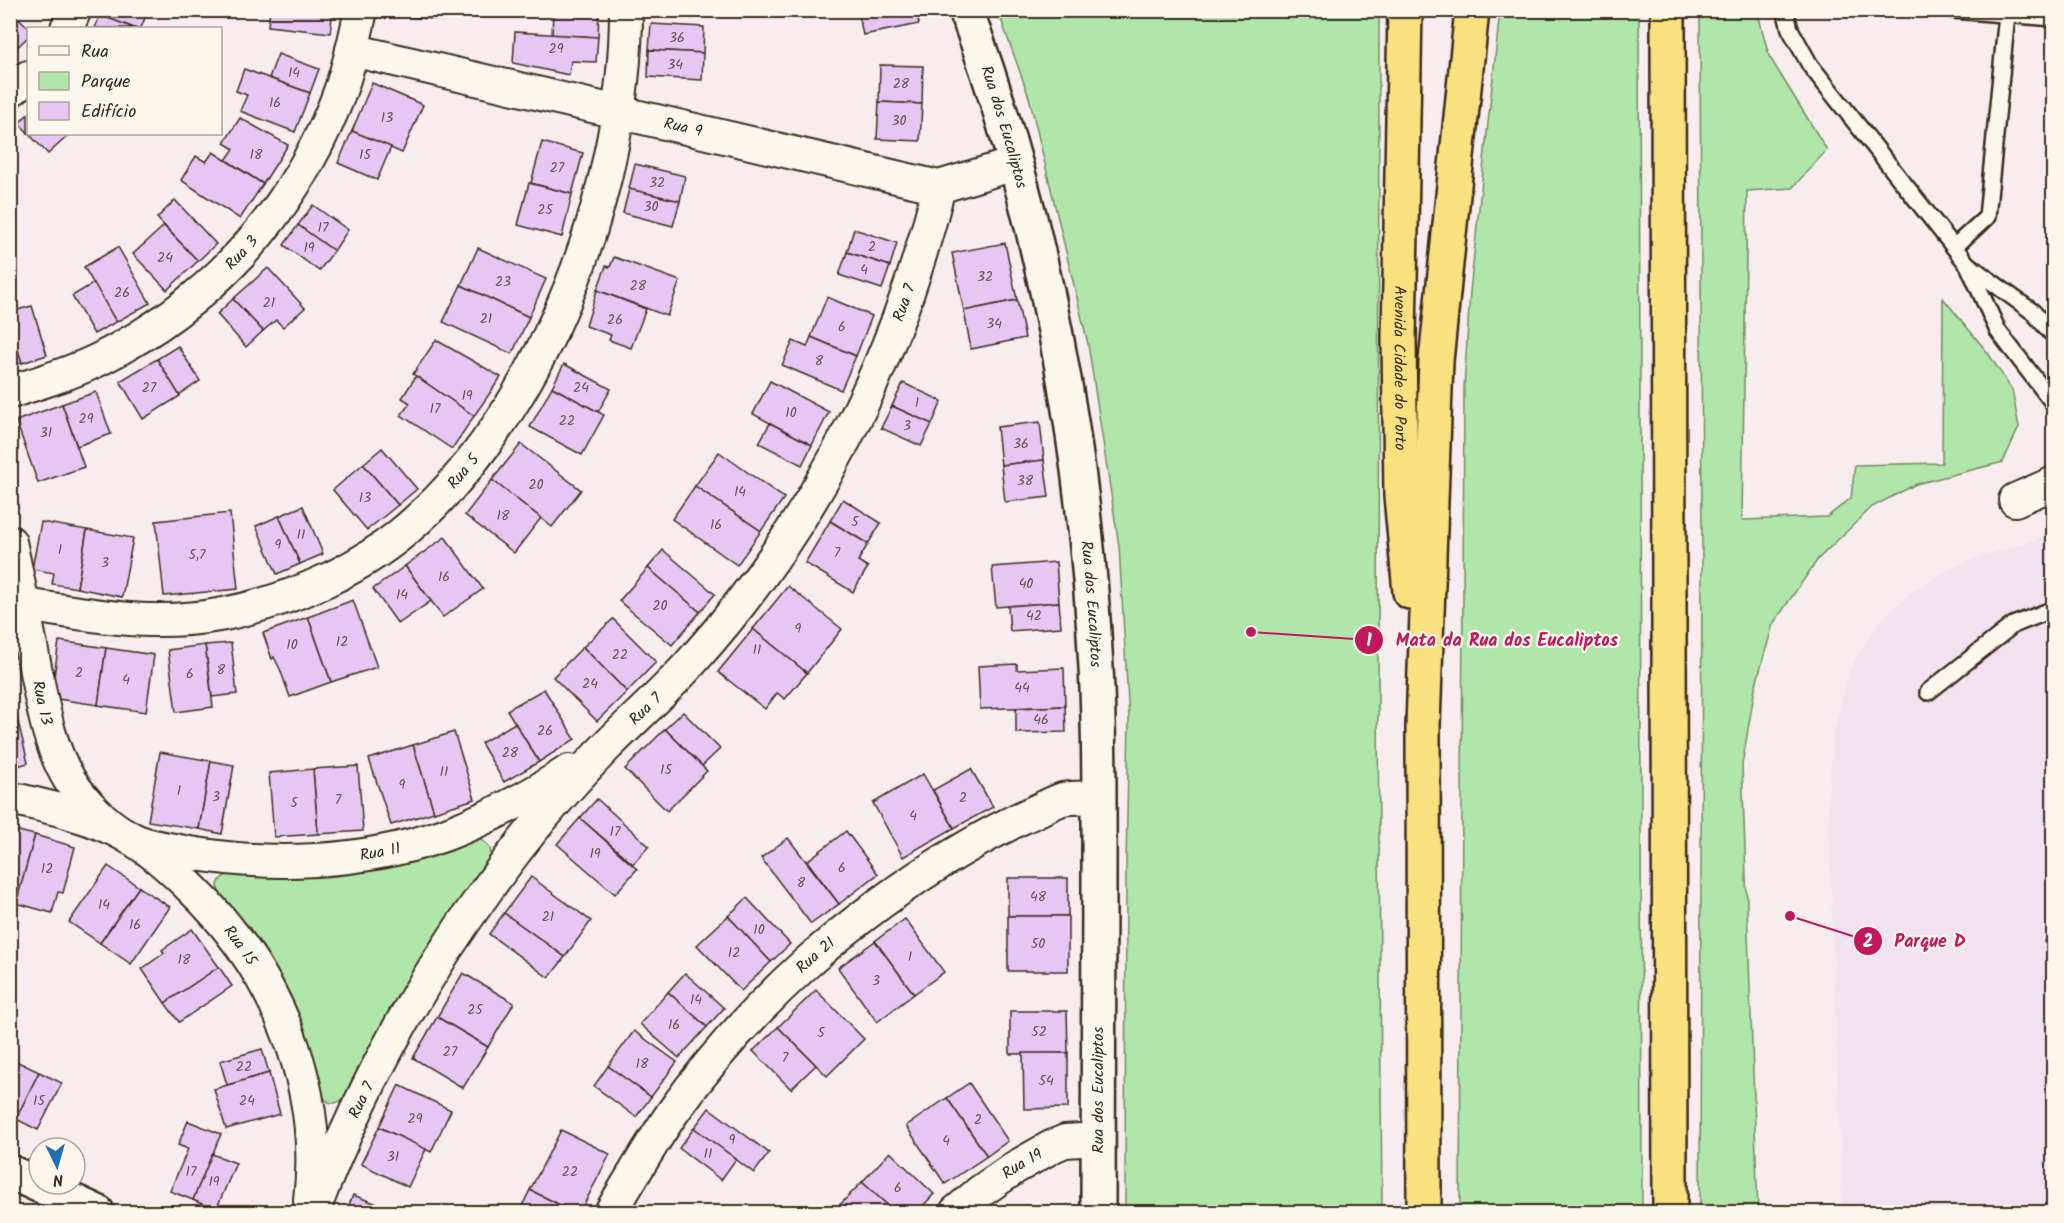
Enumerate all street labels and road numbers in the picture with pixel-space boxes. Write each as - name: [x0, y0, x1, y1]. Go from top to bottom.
- street label: Rua dos Eucaliptos: [974, 62, 1034, 191]
- street label: Rua 9: [661, 111, 705, 144]
- street label: Rua 3: [219, 230, 265, 276]
- street label: Rua 7: [886, 280, 923, 325]
- street label: Avenida Cidade do Porto: [1386, 285, 1413, 451]
- street label: Rua 5: [441, 447, 487, 495]
- street label: Rua dos Eucaliptos: [1074, 539, 1108, 668]
- street label: Rua 13: [25, 678, 59, 728]
- street label: Rua 7: [623, 686, 668, 731]
- street label: Rua 11: [358, 836, 403, 868]
- street label: Rua 15: [217, 920, 264, 972]
- street label: Rua 21: [790, 931, 841, 979]
- street label: Rua dos Eucaliptos: [1086, 1026, 1111, 1153]
- street label: Rua 7: [342, 1077, 381, 1123]
- street label: Rua 19: [997, 1142, 1047, 1186]

